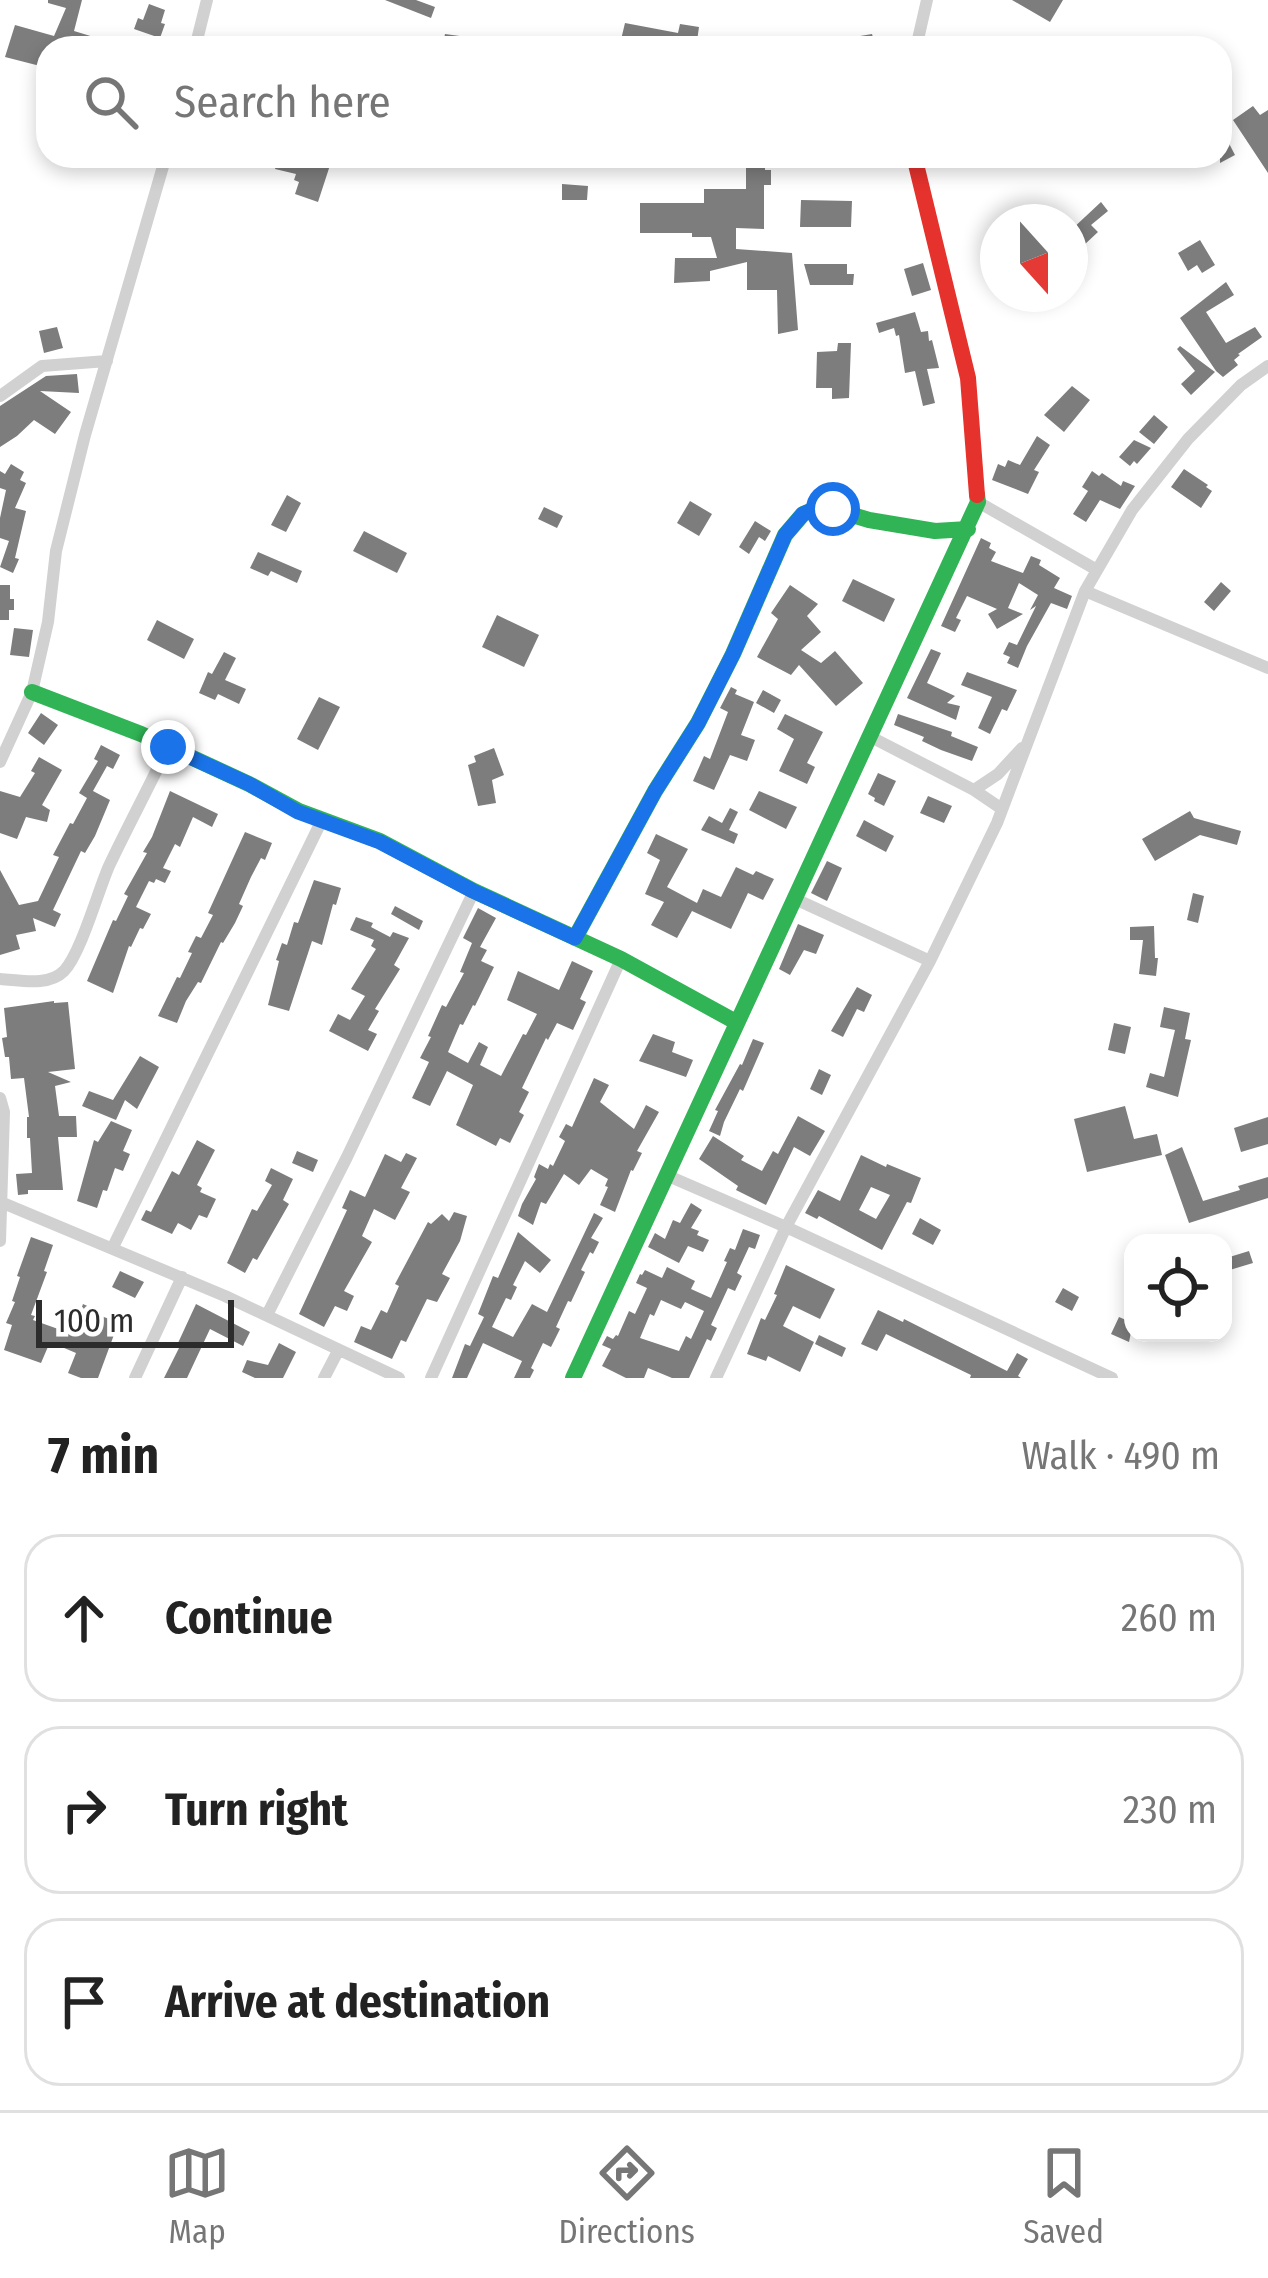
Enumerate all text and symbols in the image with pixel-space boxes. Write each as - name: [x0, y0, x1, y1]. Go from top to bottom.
- search box: [36, 36, 1232, 168]
- icon: search: [78, 69, 144, 135]
- text: Search here: [174, 75, 391, 129]
- north arrow: [980, 204, 1088, 312]
- route start: [806, 482, 860, 536]
- route end: [141, 720, 195, 774]
- map controls: [1124, 1234, 1232, 1342]
- button: locate: [1124, 1234, 1232, 1342]
- scale bar: [36, 1294, 234, 1347]
- text: 100 m: [54, 1301, 134, 1341]
- text: 7 min: [48, 1425, 159, 1487]
- text: Walk · 490 m: [1022, 1433, 1220, 1479]
- icon: ahead: [51, 1585, 117, 1651]
- text: Continue: [165, 1591, 333, 1645]
- text: 260 m: [1121, 1595, 1217, 1641]
- icon: right: [51, 1777, 117, 1843]
- text: Turn right: [165, 1783, 348, 1837]
- text: 230 m: [1123, 1787, 1217, 1833]
- icon: arrive: [51, 1969, 117, 2035]
- text: Arrive at destination: [165, 1975, 550, 2029]
- tab: Map: [164, 2140, 230, 2252]
- tab: Directions: [558, 2140, 695, 2252]
- tab: Saved: [1023, 2140, 1104, 2252]

